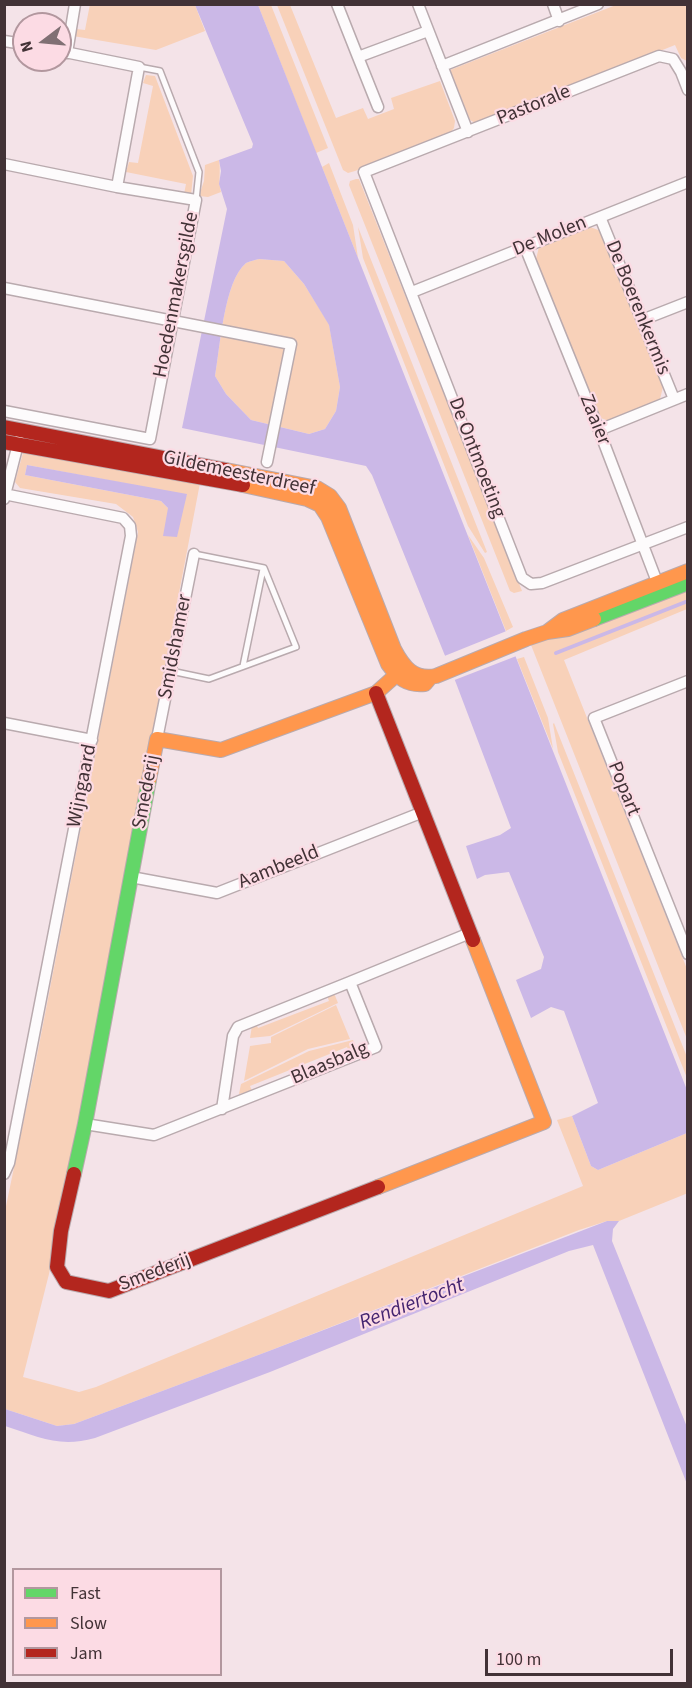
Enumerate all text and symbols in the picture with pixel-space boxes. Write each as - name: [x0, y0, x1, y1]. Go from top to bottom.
- north arrow: [12, 12, 72, 72]
- text: N: [15, 38, 39, 55]
- street label: Pastorale: [494, 80, 574, 132]
- street label: Hoedenmakersgilde: [149, 210, 205, 380]
- street label: De Molen: [510, 211, 590, 263]
- street label: De Boerenkermis: [599, 237, 675, 379]
- street label: Zaaier: [573, 391, 615, 449]
- street label: De Ontmoeting: [442, 394, 510, 522]
- street label: Gildemeesterdreef: [161, 446, 317, 502]
- street label: Smidshamer: [154, 593, 198, 701]
- street label: Wijngaard: [63, 742, 103, 830]
- street label: Smederij: [128, 753, 166, 831]
- street label: Popart: [601, 758, 645, 820]
- street label: Aambeeld: [235, 841, 323, 895]
- street label: Blaasbalg: [288, 1037, 372, 1091]
- street label: Smederij: [116, 1248, 194, 1298]
- water label: Rendiertocht: [356, 1273, 468, 1337]
- legend: [12, 1568, 222, 1676]
- text: Fast: [70, 1581, 101, 1606]
- text: Slow: [70, 1611, 107, 1636]
- scale bar: [488, 1637, 676, 1675]
- text: Jam: [70, 1641, 103, 1666]
- text: 100 m: [496, 1647, 541, 1672]

